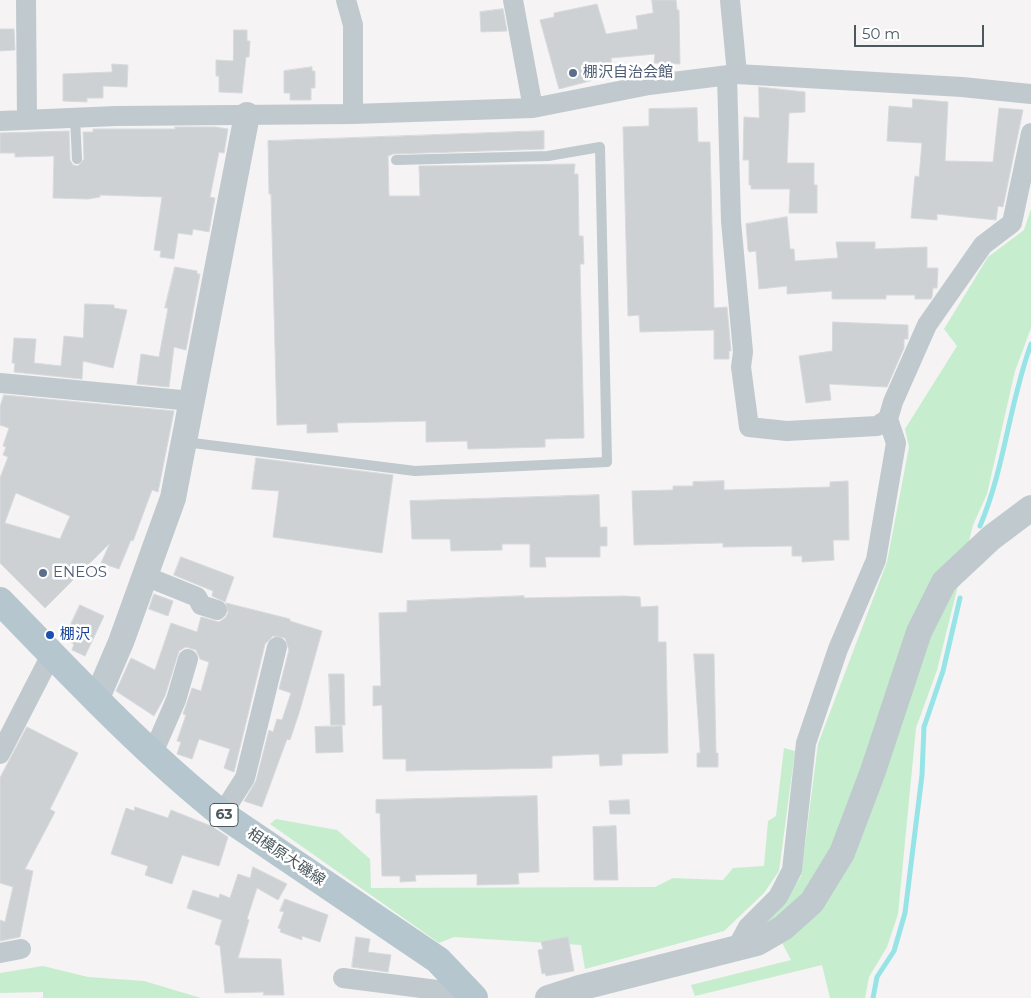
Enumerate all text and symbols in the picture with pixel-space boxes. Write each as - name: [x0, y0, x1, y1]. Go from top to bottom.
- scale bar: [856, 15, 986, 47]
- text: 50 m: [862, 24, 900, 43]
- place label: 棚沢自治会館: [583, 64, 673, 82]
- marker: 棚沢自治会館: [567, 67, 579, 79]
- place label: ENEOS: [53, 564, 107, 582]
- marker: ENEOS: [37, 567, 49, 579]
- place label: 棚沢: [60, 626, 90, 644]
- marker: 棚沢: [44, 629, 56, 641]
- road number: 63: [210, 804, 238, 826]
- street label: 相模原大磯線: [244, 824, 328, 890]

